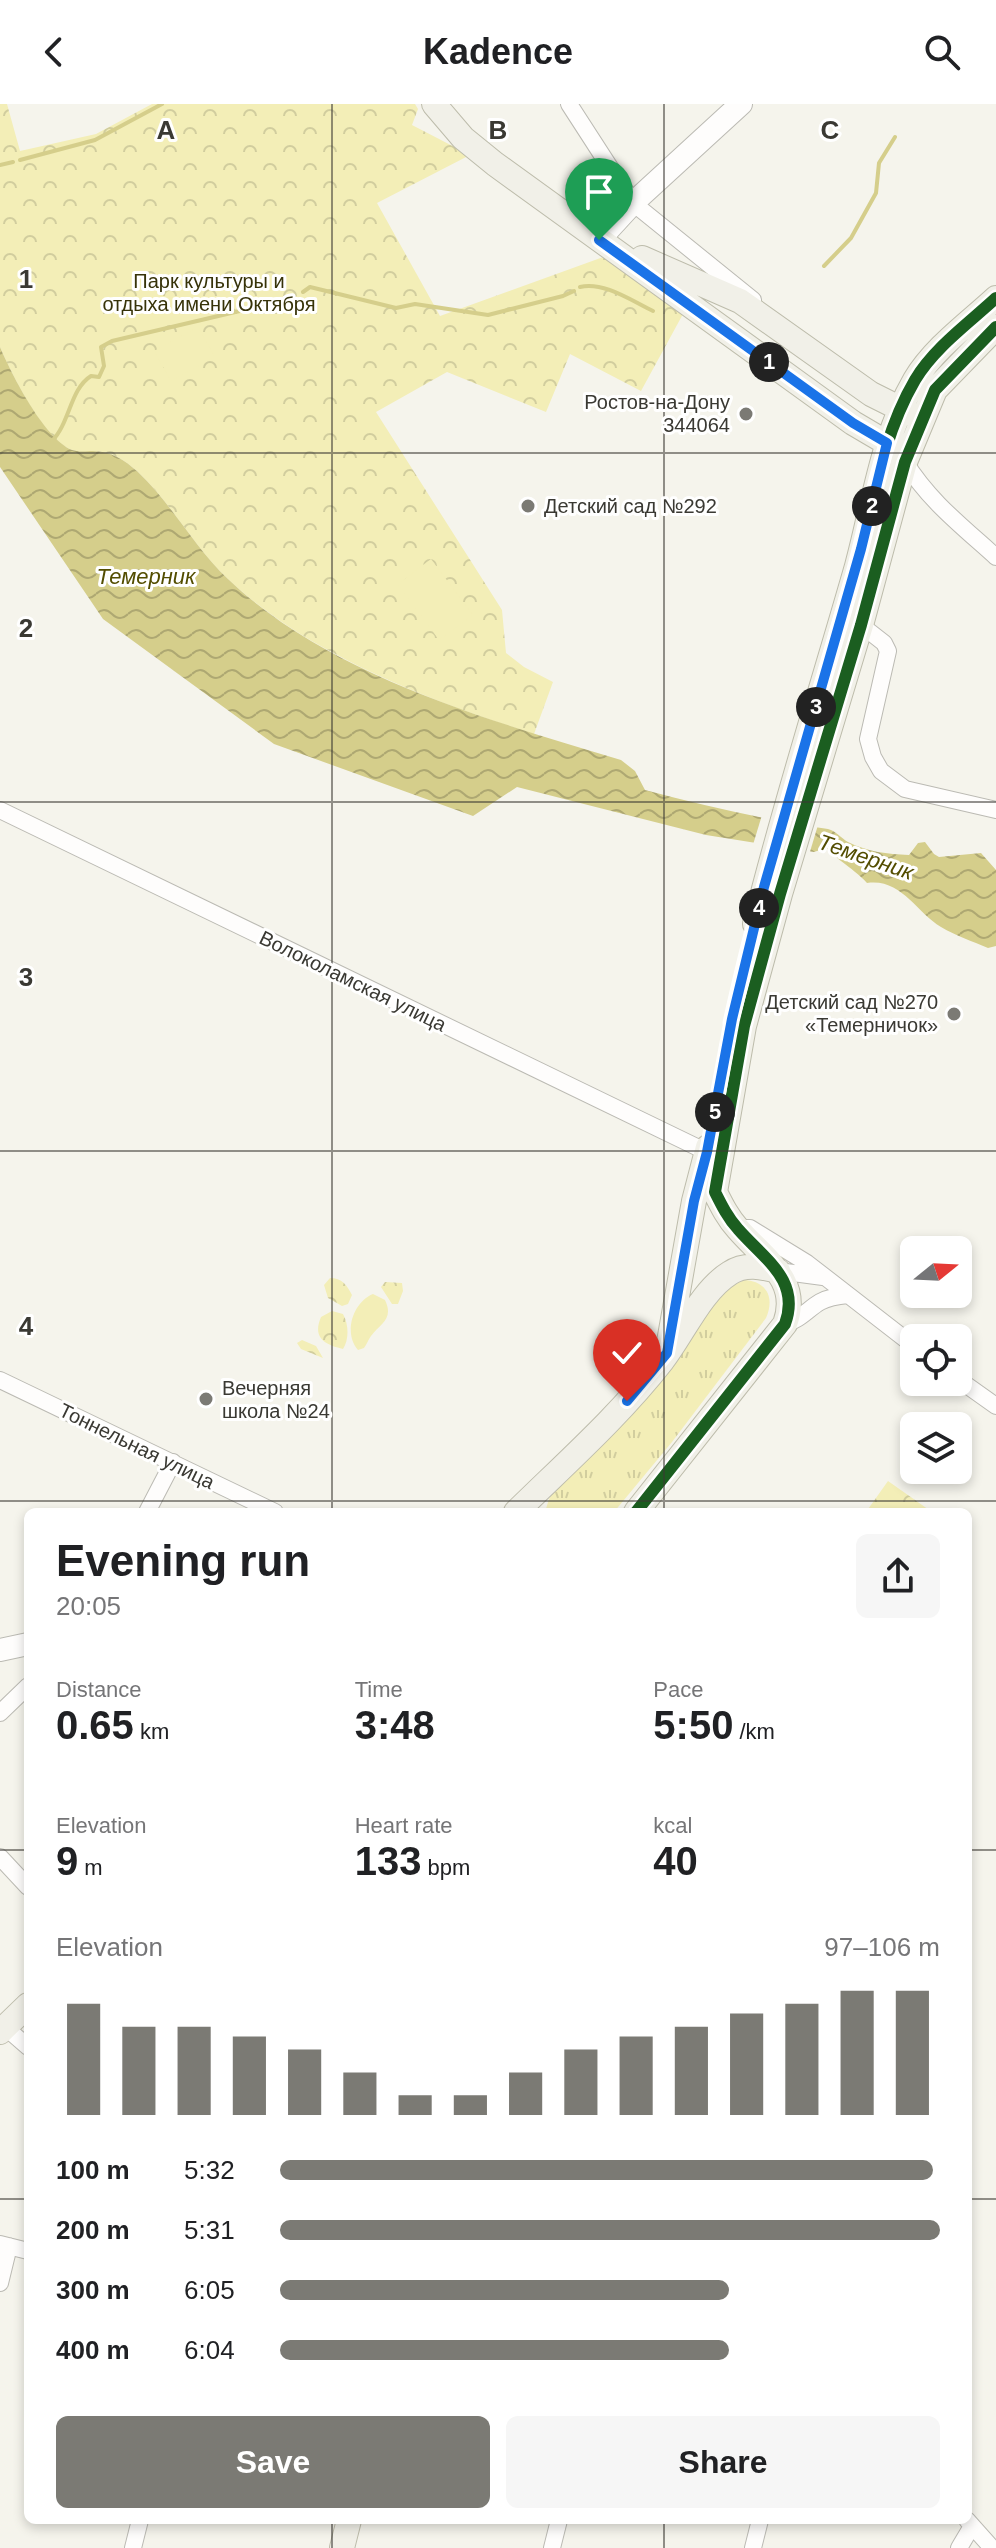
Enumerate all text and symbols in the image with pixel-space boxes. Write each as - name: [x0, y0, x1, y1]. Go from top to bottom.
- icon: back: [32, 30, 76, 74]
- icon: search: [920, 30, 964, 74]
- text: Kadence: [423, 31, 573, 72]
- text: A: [157, 115, 176, 145]
- text: B: [489, 115, 507, 145]
- text: C: [821, 115, 840, 145]
- pin: [565, 158, 633, 240]
- icon: arrive: [577, 170, 621, 214]
- text: 1: [19, 264, 33, 294]
- park label: Парк культуры и отдыха имени Октября: [102, 270, 316, 315]
- pin: 1: [749, 342, 789, 382]
- text: 1: [763, 349, 775, 374]
- place label: Ростов-на-Дону 344064: [584, 391, 730, 436]
- marker: Ростов-на-Дону 344064: [737, 405, 755, 423]
- pin: 2: [852, 486, 892, 526]
- text: 2: [866, 493, 878, 518]
- place label: Детский сад №292: [544, 495, 717, 517]
- marker: Детский сад №292: [519, 497, 537, 515]
- water label: Темерник: [97, 564, 197, 589]
- text: 2: [19, 613, 33, 643]
- pin: 3: [796, 687, 836, 727]
- text: 3: [810, 694, 822, 719]
- water label: Темерник: [815, 829, 918, 885]
- pin: 4: [739, 888, 779, 928]
- text: 4: [753, 895, 765, 920]
- street label: Волоколамская улица: [256, 926, 451, 1036]
- text: 3: [19, 962, 33, 992]
- place label: Детский сад №270 «Темерничок»: [765, 991, 938, 1036]
- marker: Детский сад №270 «Темерничок»: [945, 1005, 963, 1023]
- pin: 5: [695, 1092, 735, 1132]
- text: 5: [709, 1099, 721, 1124]
- north arrow: [900, 1236, 972, 1308]
- map controls: [900, 1236, 972, 1484]
- text: 4: [19, 1311, 34, 1341]
- pin: [593, 1319, 661, 1401]
- button: locate: [900, 1324, 972, 1396]
- icon: check: [605, 1331, 649, 1375]
- place label: Вечерняя школа №24: [222, 1377, 330, 1422]
- marker: Вечерняя школа №24: [197, 1390, 215, 1408]
- street label: Тоннельная улица: [56, 1399, 219, 1494]
- button: layers: [900, 1412, 972, 1484]
- button: share: [856, 1534, 940, 1618]
- text: Evening run: [56, 1536, 310, 1585]
- text: 20:05: [56, 1591, 121, 1621]
- text: Distance: [56, 1677, 142, 1702]
- text: Time: [355, 1677, 403, 1702]
- text: Pace: [653, 1677, 703, 1702]
- text: 0.65: [56, 1703, 134, 1747]
- text: 3:48: [355, 1703, 435, 1747]
- text: 5:50: [653, 1703, 733, 1747]
- text: km: [134, 1719, 169, 1744]
- text: /km: [733, 1719, 775, 1744]
- text: Elevation: [56, 1813, 147, 1838]
- text: Heart rate: [355, 1813, 452, 1838]
- text: kcal: [653, 1813, 692, 1838]
- text: 9: [56, 1839, 78, 1883]
- text: 133: [355, 1839, 421, 1883]
- text: 40: [653, 1839, 698, 1883]
- text: m: [78, 1855, 103, 1880]
- text: bpm: [421, 1855, 470, 1880]
- text: Elevation: [56, 1932, 163, 1962]
- text: 97–106 m: [824, 1932, 940, 1962]
- text: 100 m: [56, 2155, 130, 2185]
- text: 5:32: [184, 2155, 235, 2185]
- text: 200 m: [56, 2215, 130, 2245]
- text: 5:31: [184, 2215, 235, 2245]
- text: 300 m: [56, 2275, 130, 2305]
- text: 6:05: [184, 2275, 235, 2305]
- text: 400 m: [56, 2335, 130, 2365]
- text: 6:04: [184, 2335, 235, 2365]
- button: Save: [56, 2416, 490, 2508]
- button: Share: [506, 2416, 940, 2508]

